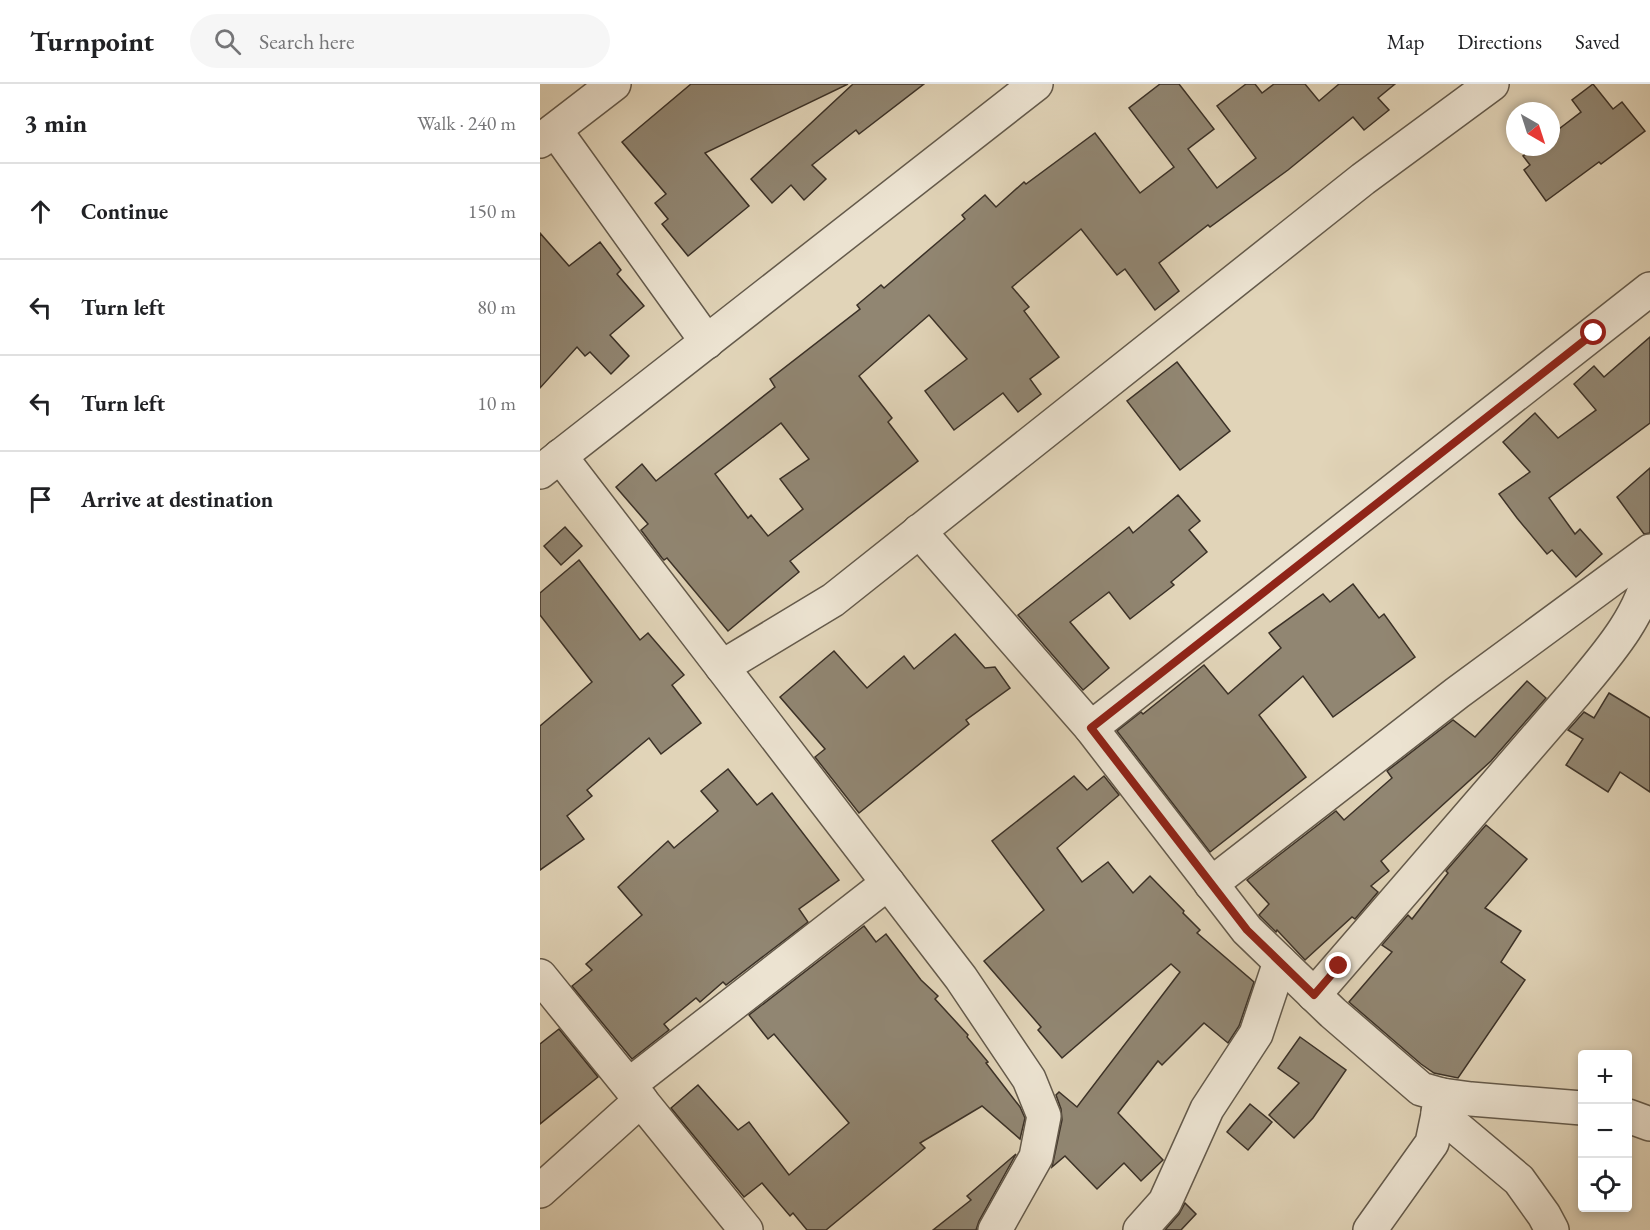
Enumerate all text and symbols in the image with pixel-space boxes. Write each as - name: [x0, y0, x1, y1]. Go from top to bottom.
- search box: [190, 14, 610, 68]
- text: Turnpoint: [30, 23, 154, 59]
- icon: search: [211, 25, 244, 58]
- text: Search here: [259, 27, 355, 56]
- text: Map: [1387, 28, 1424, 55]
- text: Directions: [1457, 28, 1542, 55]
- text: Saved: [1575, 28, 1620, 55]
- north arrow: [1506, 102, 1560, 156]
- text: 3 min: [24, 106, 87, 140]
- text: Walk · 240 m: [417, 110, 516, 136]
- icon: ahead: [24, 195, 57, 228]
- text: Continue: [81, 197, 168, 226]
- text: 150 m: [468, 198, 516, 224]
- icon: left: [24, 291, 57, 324]
- text: Turn left: [81, 293, 165, 322]
- text: 80 m: [477, 294, 516, 320]
- route start: [1580, 319, 1606, 345]
- icon: left: [24, 387, 57, 420]
- text: Turn left: [81, 389, 165, 418]
- text: 10 m: [477, 390, 516, 416]
- icon: arrive: [24, 483, 57, 516]
- text: Arrive at destination: [81, 485, 273, 514]
- route end: [1325, 952, 1351, 978]
- map controls: [1578, 1050, 1632, 1212]
- button: +: [1578, 1050, 1632, 1104]
- button: −: [1578, 1104, 1632, 1158]
- button: locate: [1578, 1158, 1632, 1212]

